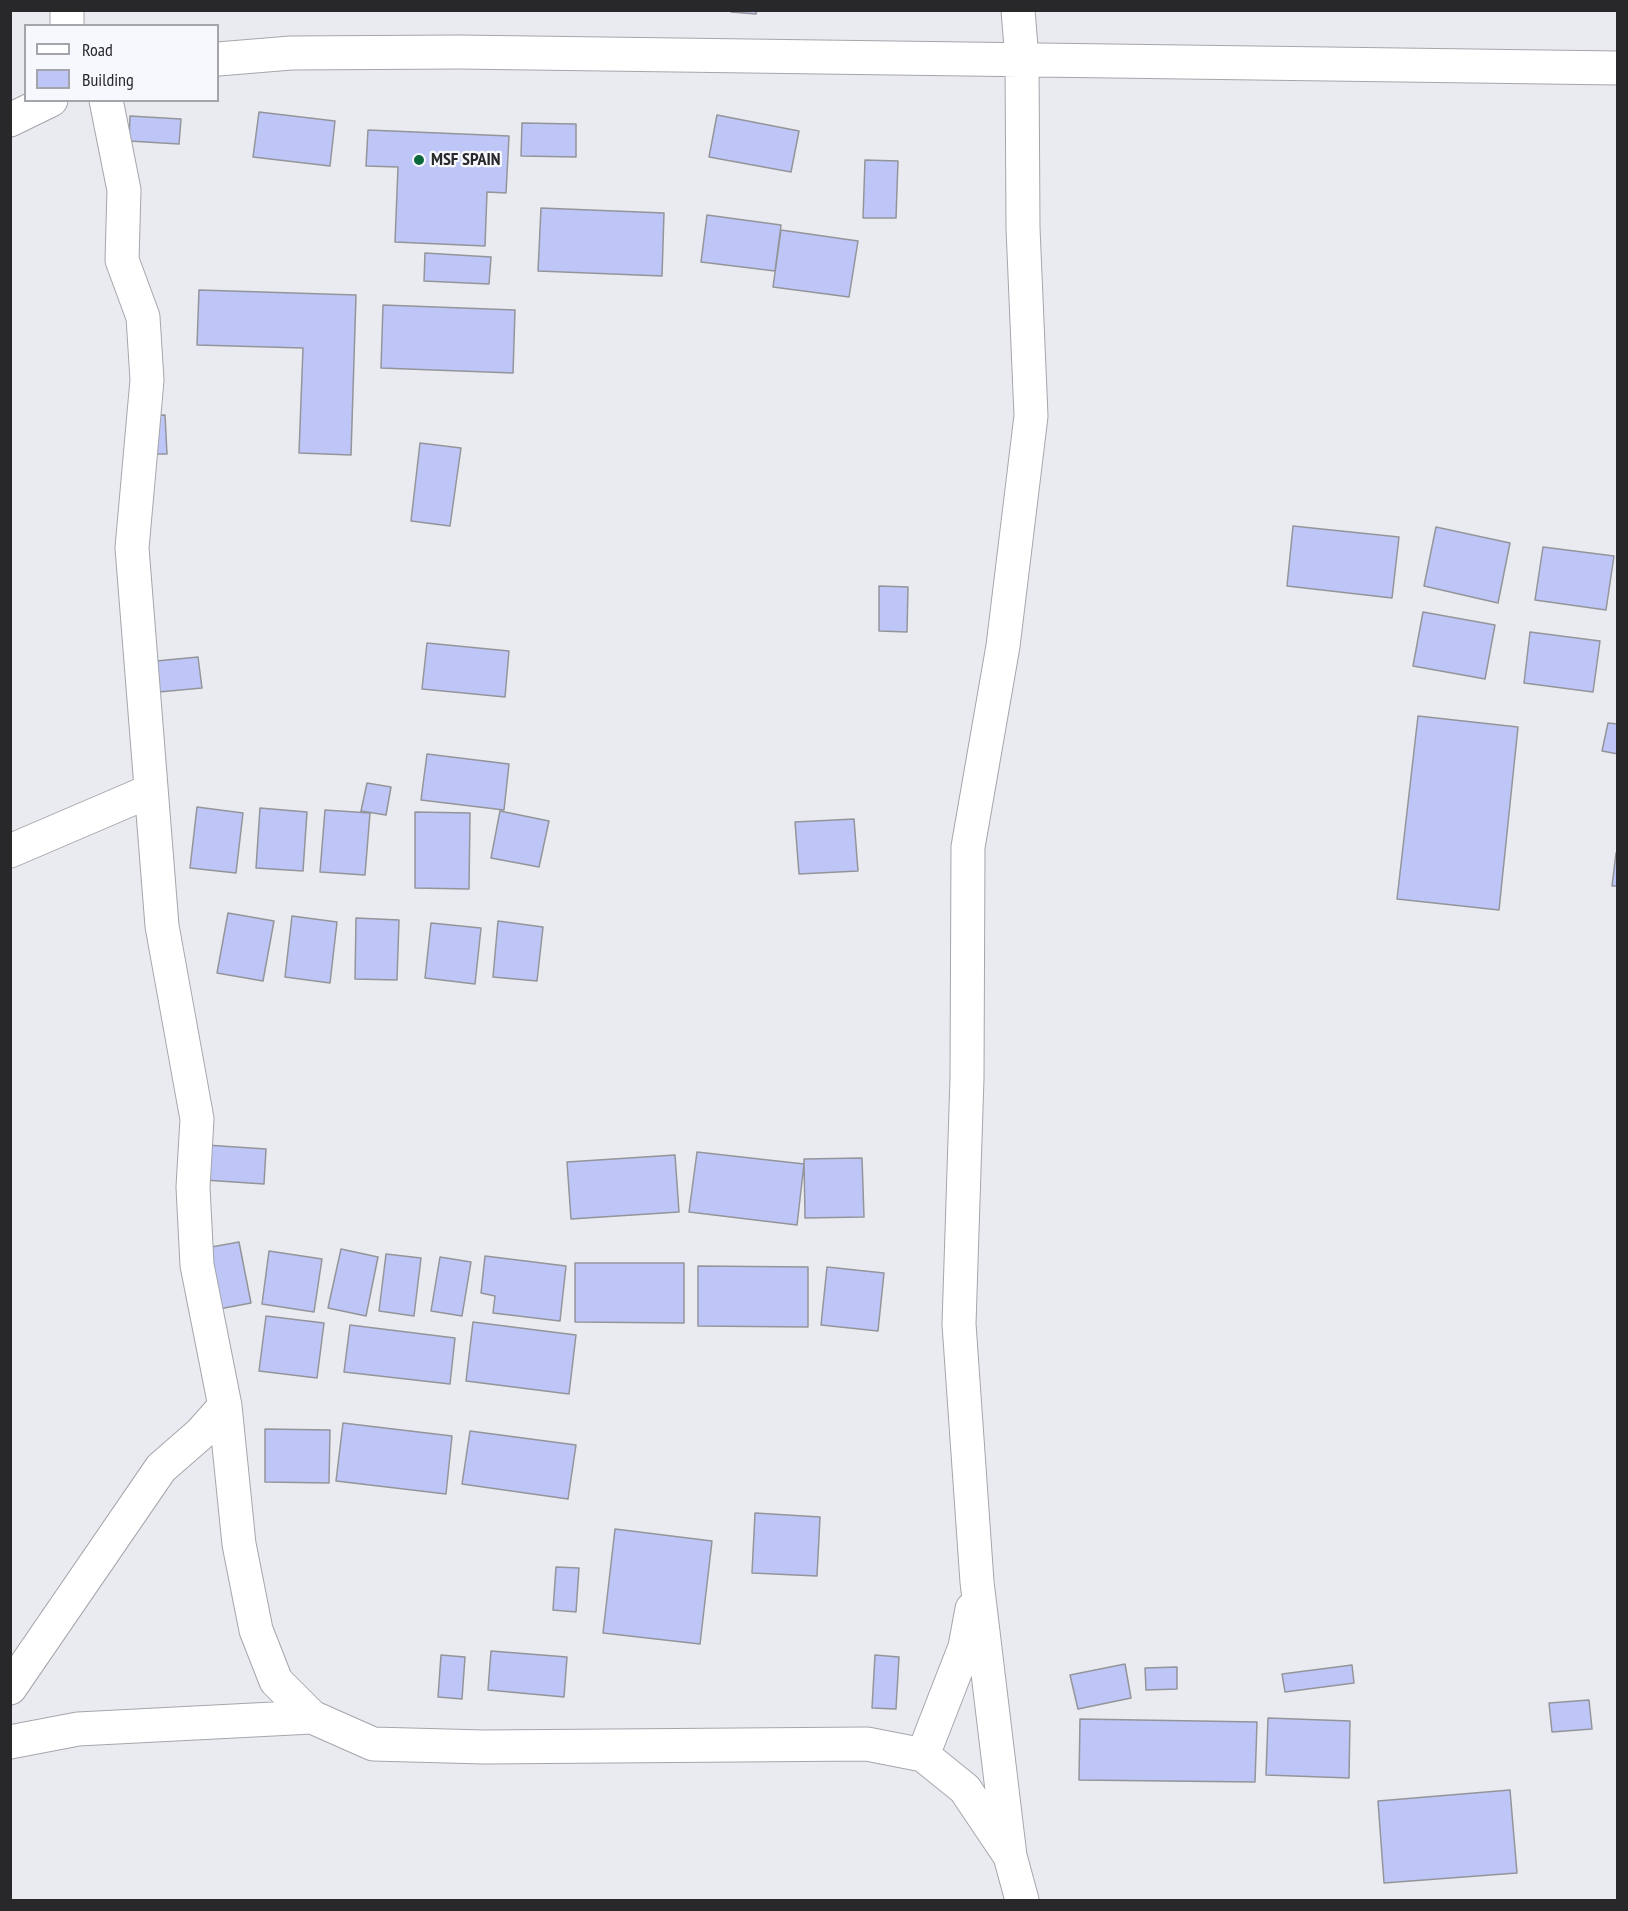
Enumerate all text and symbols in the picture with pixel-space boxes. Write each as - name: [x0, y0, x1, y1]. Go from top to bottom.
- legend: [24, 24, 219, 102]
- text: Road: [82, 38, 113, 61]
- text: Building: [82, 68, 134, 91]
- place label: MSF SPAIN: [431, 149, 500, 171]
- marker: MSF SPAIN: [412, 153, 426, 167]

